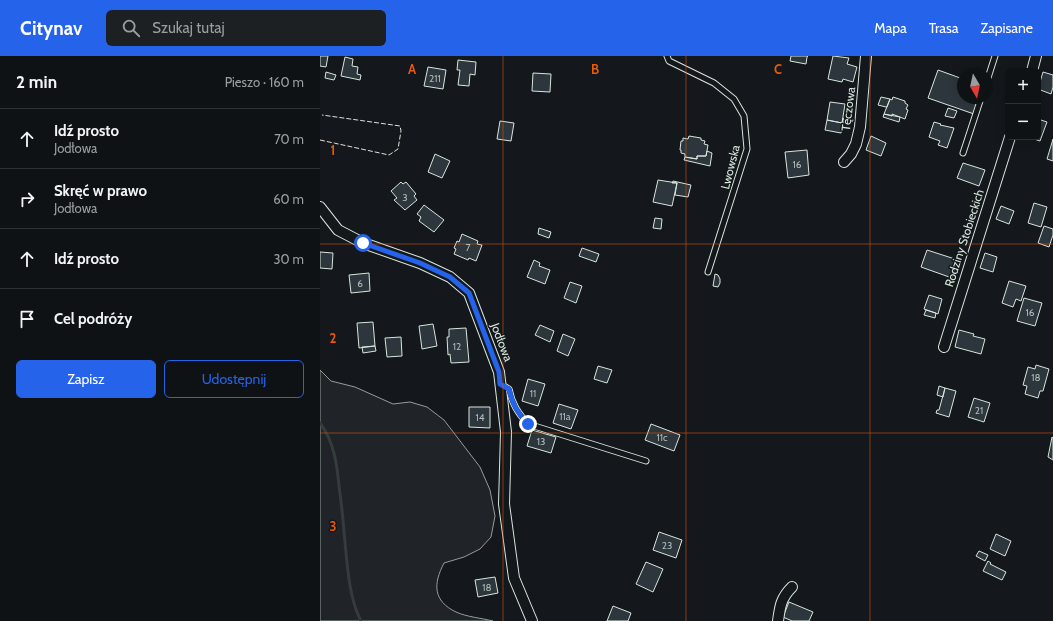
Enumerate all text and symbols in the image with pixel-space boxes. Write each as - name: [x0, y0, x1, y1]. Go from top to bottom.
- search box: [106, 10, 386, 46]
- text: Citynav: [20, 17, 82, 40]
- icon: search: [120, 17, 142, 39]
- text: Szukaj tutaj: [152, 19, 225, 37]
- text: Mapa: [874, 19, 907, 37]
- text: Trasa: [929, 19, 958, 37]
- text: Zapisane: [980, 19, 1033, 37]
- text: A: [408, 61, 417, 77]
- text: B: [591, 61, 599, 77]
- text: C: [774, 61, 782, 77]
- north arrow: [957, 68, 993, 104]
- map controls: [1005, 68, 1041, 140]
- button: +: [1005, 68, 1041, 104]
- text: 2 min: [16, 72, 57, 92]
- house number: 211: [429, 72, 441, 85]
- text: Pieszo · 160 m: [225, 74, 304, 90]
- street label: Tęczowa: [838, 86, 858, 132]
- button: −: [1005, 104, 1041, 140]
- text: Idź prosto: [54, 122, 119, 140]
- icon: ahead: [16, 128, 38, 150]
- text: 70 m: [274, 131, 304, 147]
- text: Jodłowa: [54, 140, 97, 156]
- text: 1: [331, 142, 335, 158]
- street label: Lwowska: [717, 143, 743, 191]
- house number: 16: [793, 158, 802, 171]
- text: Skręć w prawo: [54, 182, 147, 200]
- street label: Rodziny Stobieckich: [941, 187, 987, 289]
- icon: right: [16, 188, 38, 210]
- text: 60 m: [273, 191, 304, 207]
- house number: 3: [402, 191, 408, 204]
- text: Jodłowa: [54, 200, 97, 216]
- route start: [354, 234, 372, 252]
- house number: 7: [465, 241, 471, 254]
- icon: ahead: [16, 248, 38, 270]
- text: Idź prosto: [54, 250, 119, 268]
- text: 30 m: [274, 251, 304, 267]
- house number: 6: [357, 277, 363, 290]
- house number: 16: [1026, 306, 1035, 319]
- icon: arrive: [16, 308, 38, 330]
- text: Cel podróży: [54, 310, 132, 328]
- street label: Jodłowa: [487, 320, 516, 364]
- text: 2: [330, 330, 337, 346]
- house number: 12: [453, 340, 461, 353]
- button: Zapisz: [16, 360, 156, 398]
- button: Udostępnij: [164, 360, 304, 398]
- house number: 18: [1031, 371, 1041, 384]
- house number: 11: [530, 387, 536, 400]
- house number: 21: [975, 404, 983, 417]
- house number: 11a: [559, 410, 571, 423]
- house number: 14: [475, 411, 485, 424]
- route end: [519, 415, 537, 433]
- house number: 11c: [656, 431, 668, 444]
- house number: 13: [537, 435, 545, 448]
- text: 3: [329, 518, 337, 534]
- house number: 23: [662, 539, 672, 552]
- house number: 18: [482, 581, 492, 594]

